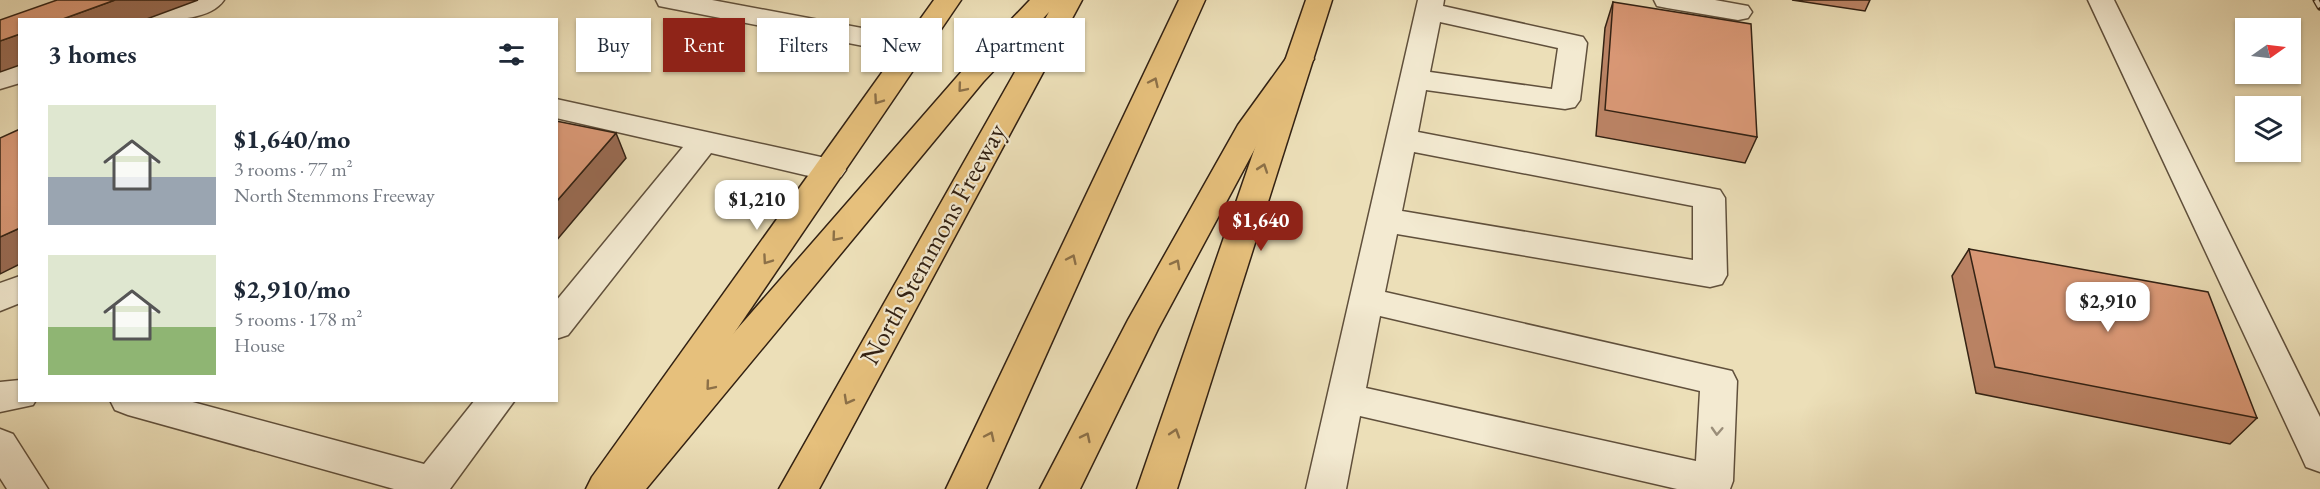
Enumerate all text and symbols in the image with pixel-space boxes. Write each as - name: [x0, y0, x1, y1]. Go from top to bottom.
- chip: Buy: [576, 18, 651, 72]
- chip: Rent: [663, 18, 745, 72]
- chip: Filters: [757, 18, 849, 72]
- chip: New: [861, 18, 942, 72]
- chip: Apartment: [954, 18, 1085, 72]
- north arrow: [2235, 18, 2301, 84]
- map controls: [2235, 18, 2301, 162]
- text: 3 homes: [48, 37, 137, 71]
- icon: filters: [495, 38, 528, 71]
- one-way arrow: [1146, 77, 1158, 88]
- one-way arrow: [958, 81, 969, 92]
- one-way arrow: [874, 94, 886, 104]
- button: layers: [2235, 96, 2301, 162]
- street label: North Stemmons Freeway: [852, 117, 1014, 371]
- text: $1,640/mo: [234, 122, 350, 156]
- icon: home: [96, 129, 168, 201]
- text: 3 rooms · 77 m²: [234, 156, 353, 182]
- one-way arrow: [1255, 163, 1268, 174]
- pin: $1,210: [708, 180, 806, 231]
- text: North Stemmons Freeway: [234, 182, 435, 208]
- text: $1,210: [729, 186, 785, 212]
- pin: $1,640: [1212, 201, 1310, 252]
- text: $1,640: [1233, 207, 1289, 233]
- one-way arrow: [832, 230, 843, 241]
- one-way arrow: [763, 254, 774, 265]
- one-way arrow: [1064, 254, 1076, 265]
- one-way arrow: [1169, 259, 1180, 270]
- text: $2,910/mo: [234, 272, 350, 306]
- icon: home: [96, 279, 168, 351]
- pin: $2,910: [2059, 282, 2157, 333]
- text: $2,910: [2080, 288, 2136, 314]
- text: 5 rooms · 178 m²: [234, 306, 362, 332]
- text: House: [234, 332, 285, 358]
- one-way arrow: [706, 379, 717, 390]
- one-way arrow: [844, 394, 855, 405]
- one-way arrow: [1710, 426, 1723, 435]
- one-way arrow: [1168, 428, 1181, 439]
- one-way arrow: [983, 431, 995, 442]
- one-way arrow: [1079, 432, 1090, 443]

